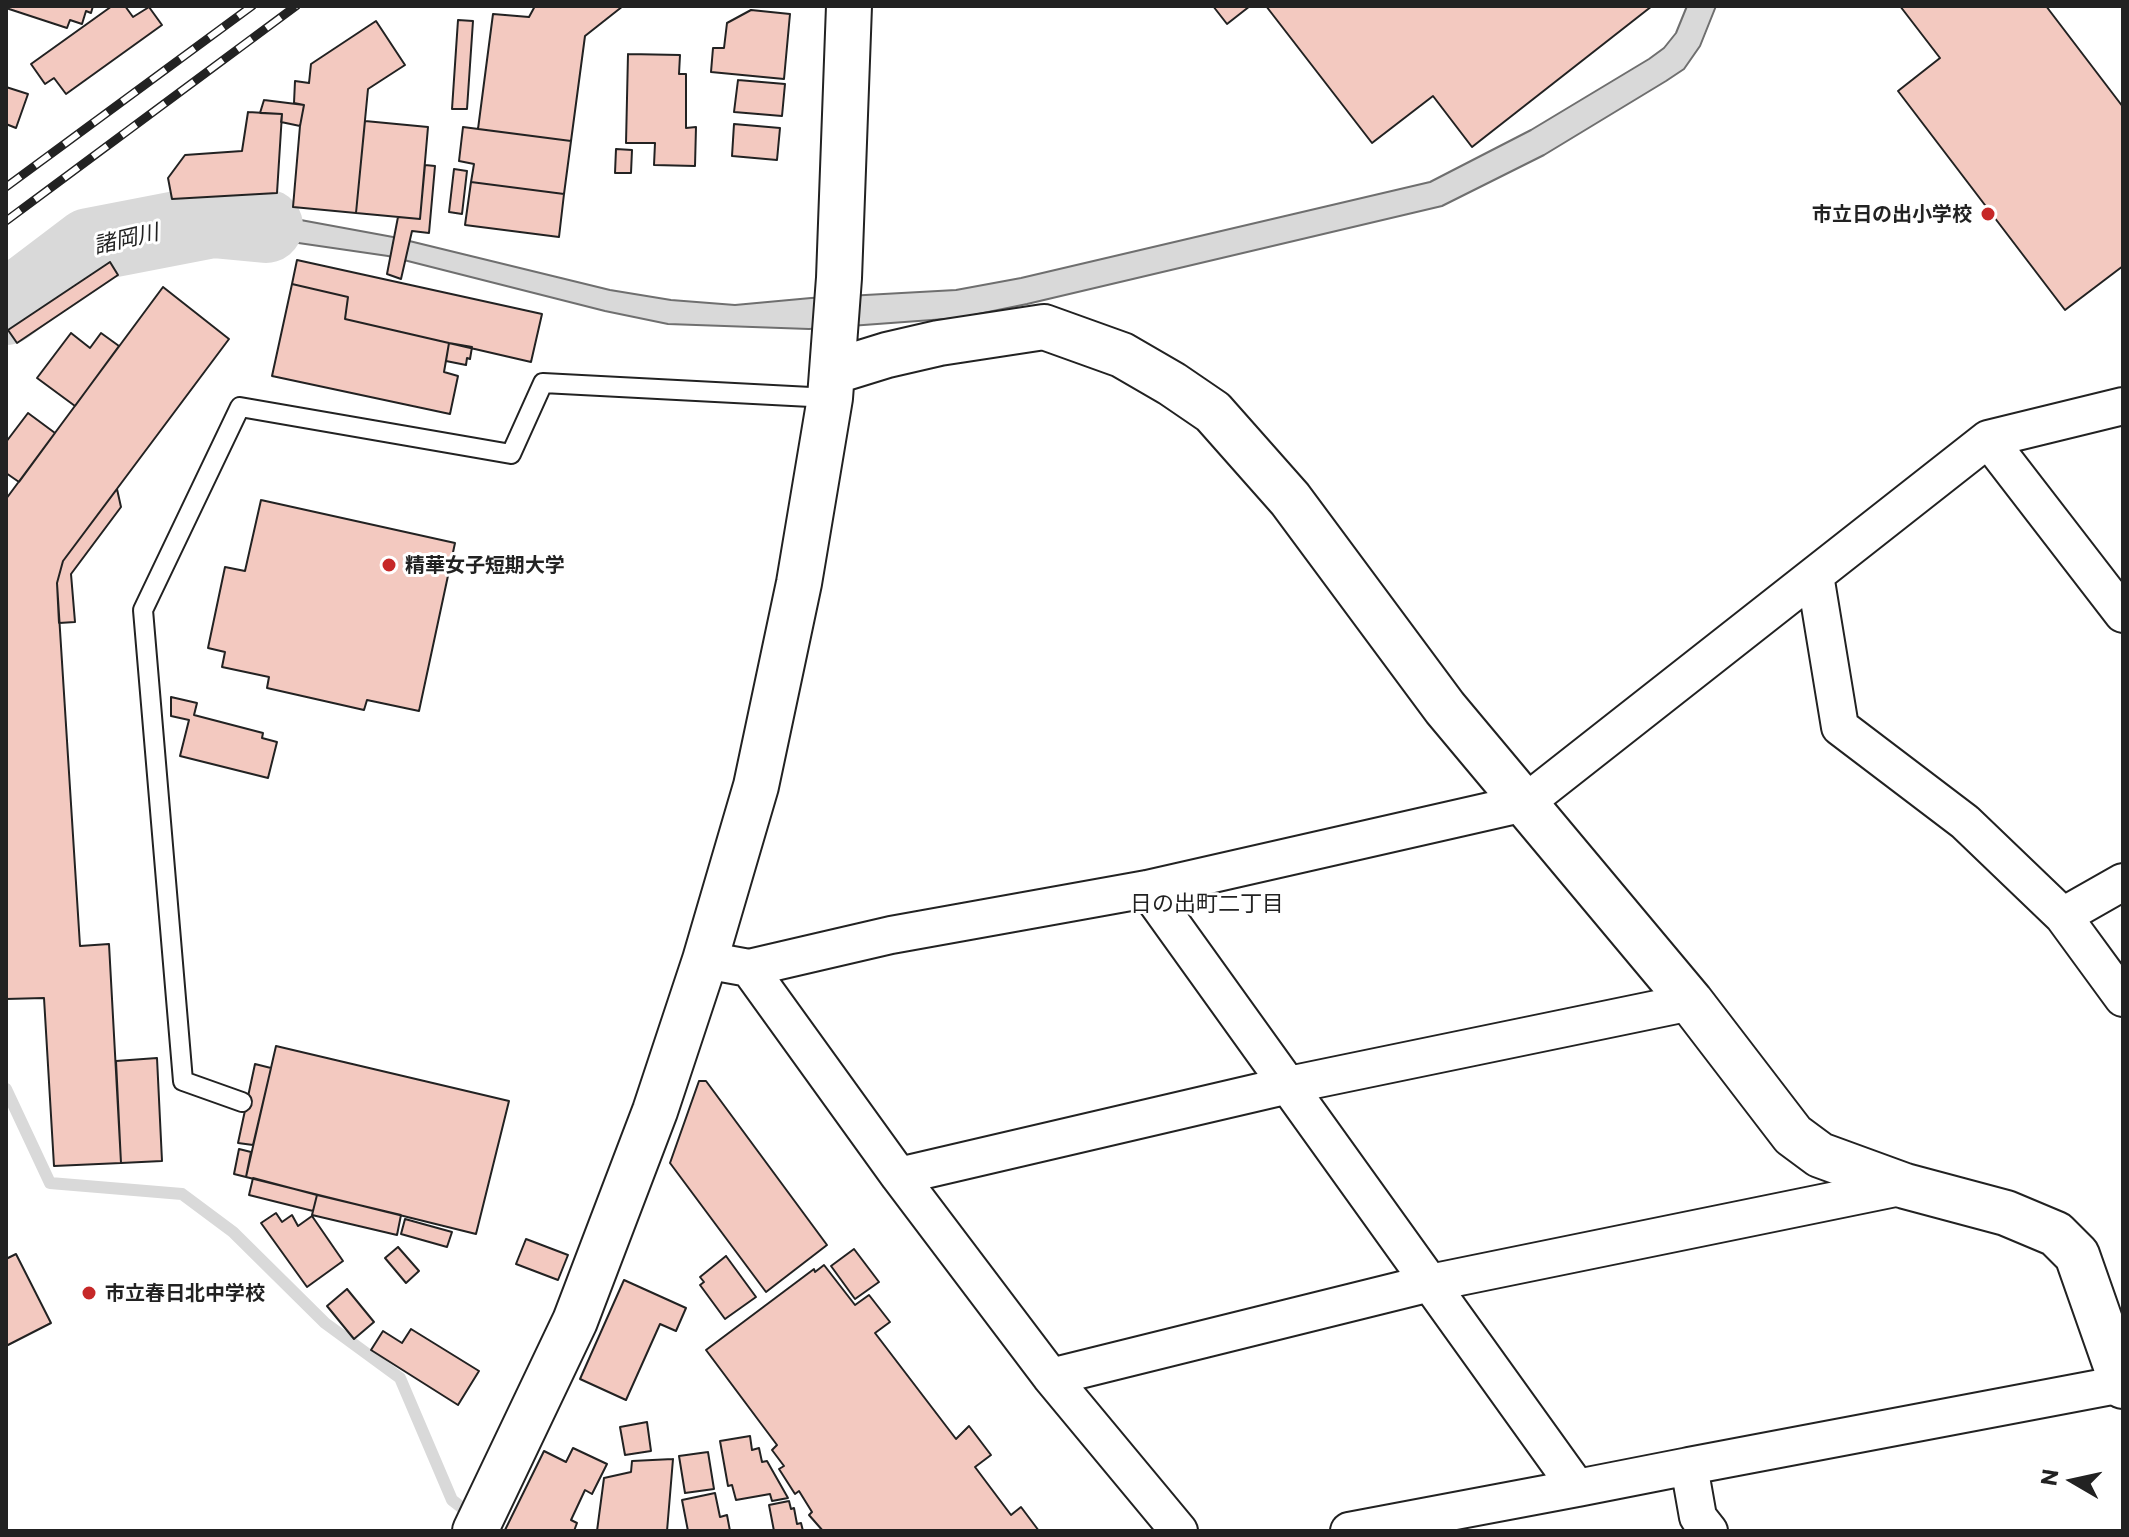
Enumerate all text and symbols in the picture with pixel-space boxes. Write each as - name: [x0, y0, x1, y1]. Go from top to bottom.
- place label: 市立日の出小学校: [1812, 202, 1972, 226]
- marker: 市立日の出小学校: [1979, 205, 1997, 223]
- water label: 諸岡川: [91, 219, 161, 259]
- place label: 精華女子短期大学: [405, 553, 565, 577]
- marker: 精華女子短期大学: [380, 556, 398, 574]
- district label: 日の出町二丁目: [1130, 891, 1284, 917]
- place label: 市立春日北中学校: [105, 1281, 265, 1305]
- marker: 市立春日北中学校: [80, 1284, 98, 1302]
- north arrow: [2033, 1441, 2113, 1521]
- text: N: [2034, 1467, 2063, 1487]

